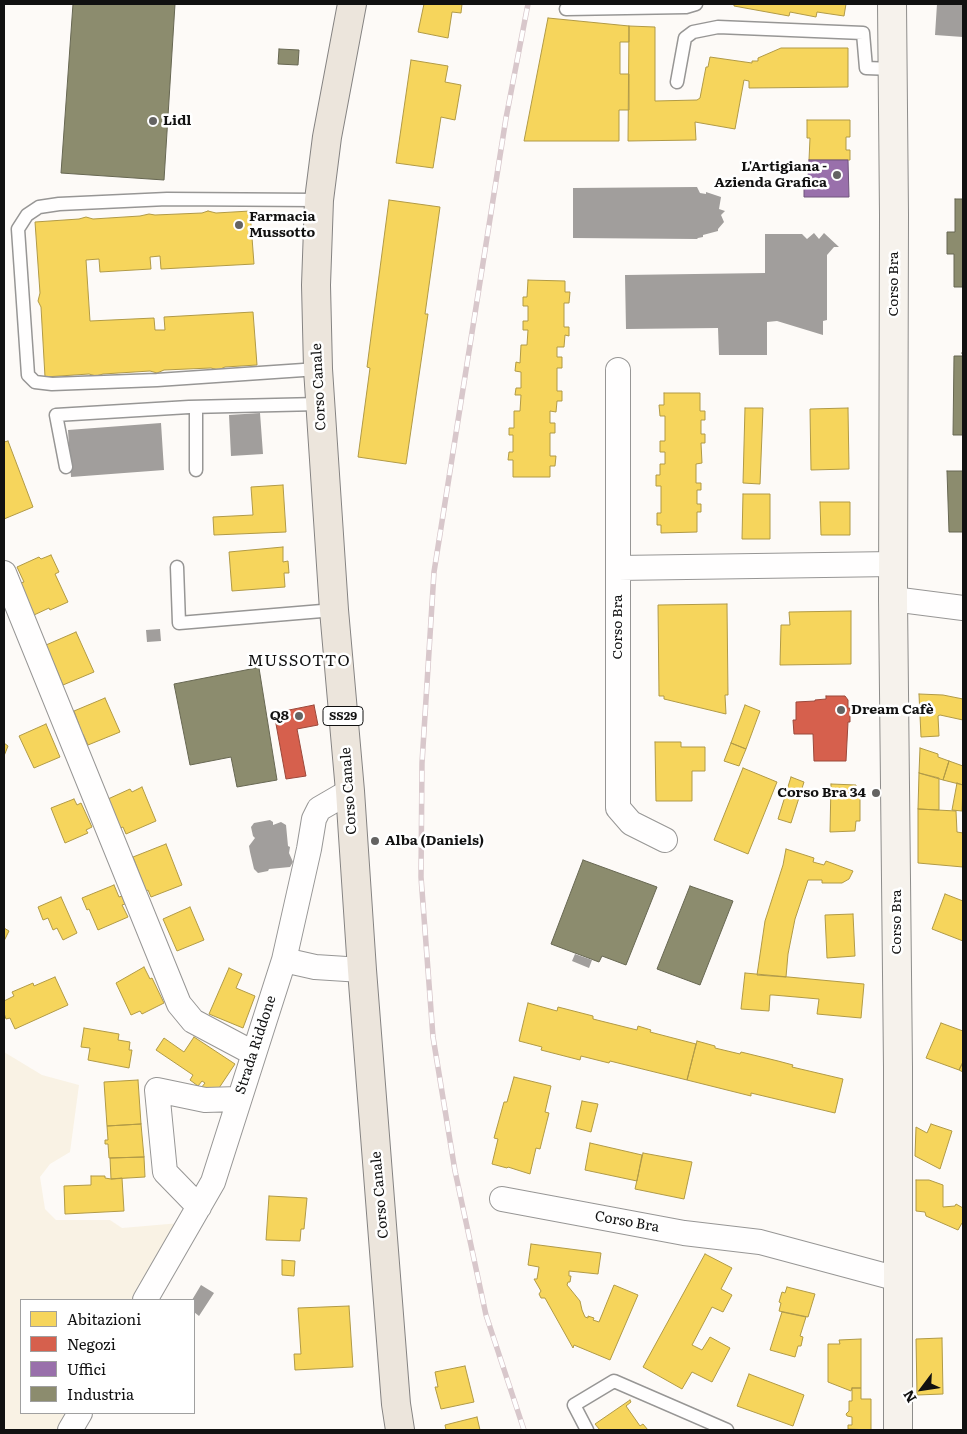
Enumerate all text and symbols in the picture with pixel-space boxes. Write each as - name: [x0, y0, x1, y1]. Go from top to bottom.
- place label: Lidl: [163, 113, 191, 129]
- marker: Lidl: [147, 115, 159, 127]
- place label: L'Artigiana - Azienda Grafica: [714, 159, 827, 192]
- marker: L'Artigiana - Azienda Grafica: [831, 169, 843, 181]
- place label: Farmacia Mussotto: [249, 209, 316, 242]
- marker: Farmacia Mussotto: [233, 219, 245, 231]
- street label: Corso Bra: [886, 251, 902, 317]
- street label: Corso Canale: [308, 343, 330, 431]
- street label: Corso Bra: [610, 594, 626, 660]
- district label: MUSSOTTO: [246, 651, 352, 671]
- place label: Dream Cafè: [851, 702, 934, 718]
- marker: Dream Cafè: [835, 704, 847, 716]
- road number: SS29: [323, 706, 363, 726]
- place label: Q8: [270, 708, 289, 724]
- marker: Q8: [293, 710, 305, 722]
- street label: Corso Canale: [338, 747, 360, 835]
- place label: Corso Bra 34: [777, 785, 866, 801]
- marker: Corso Bra 34: [870, 787, 882, 799]
- place label: Alba (Daniels): [385, 833, 484, 849]
- marker: Alba (Daniels): [369, 835, 381, 847]
- street label: Corso Bra: [889, 889, 905, 955]
- street label: Strada Riddone: [232, 994, 280, 1096]
- street label: Corso Canale: [368, 1151, 392, 1239]
- street label: Corso Bra: [593, 1208, 661, 1236]
- legend: [20, 1299, 195, 1414]
- text: Abitazioni: [67, 1307, 141, 1330]
- text: Negozi: [67, 1332, 116, 1355]
- text: Uffici: [67, 1357, 106, 1380]
- north arrow: [897, 1364, 947, 1414]
- text: Industria: [67, 1382, 134, 1405]
- text: N: [898, 1387, 921, 1407]

